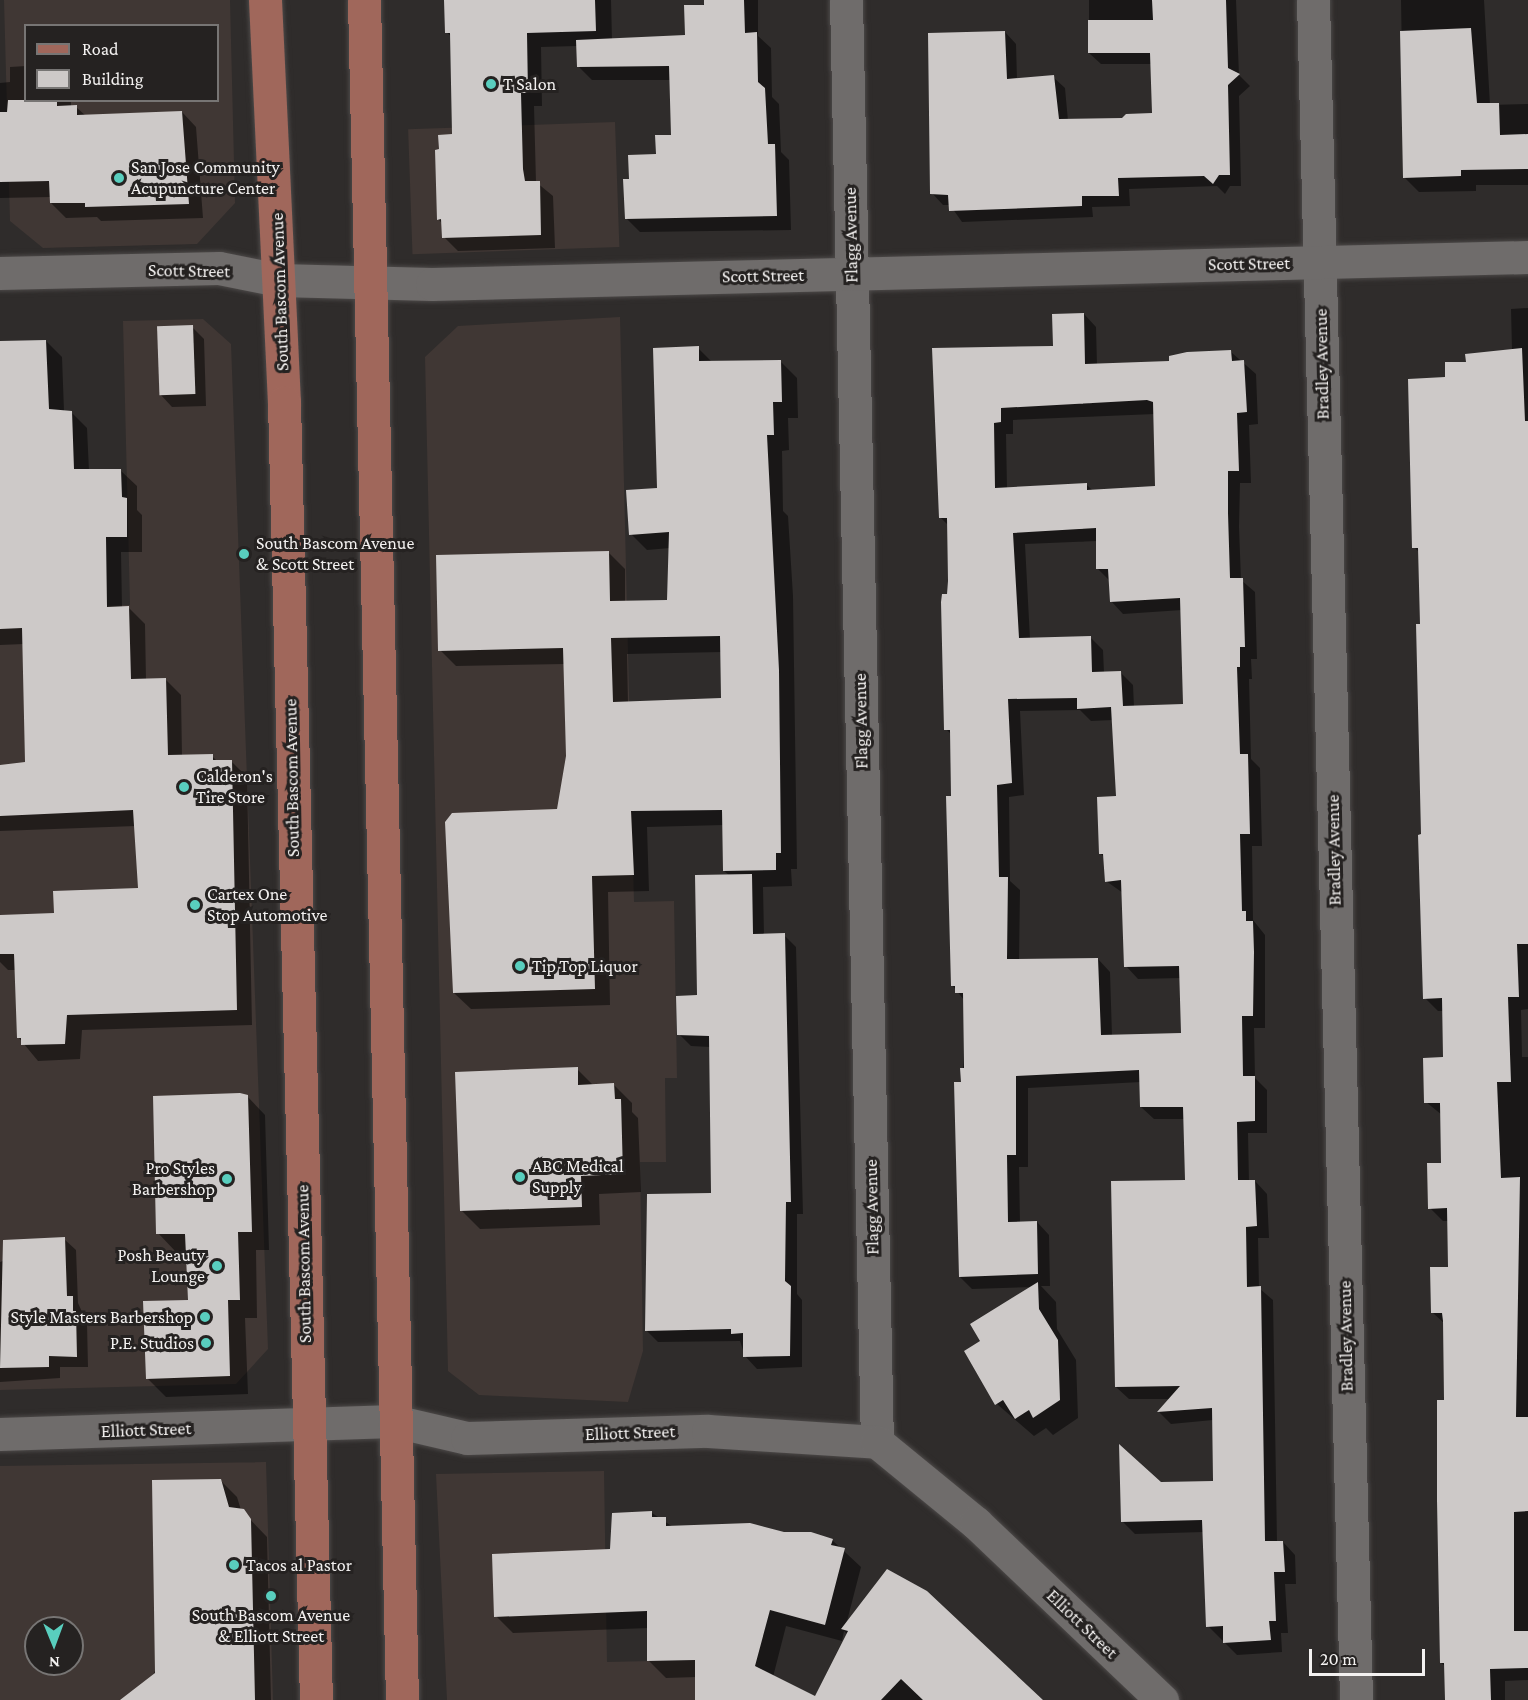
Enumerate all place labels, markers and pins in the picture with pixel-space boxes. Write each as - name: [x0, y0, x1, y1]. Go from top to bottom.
- place label: T Salon: [503, 73, 556, 95]
- marker: T Salon: [484, 77, 498, 91]
- place label: San Jose Community Acupuncture Center: [131, 157, 280, 200]
- marker: San Jose Community Acupuncture Center: [112, 171, 126, 185]
- place label: South Bascom Avenue & Scott Street: [256, 533, 414, 576]
- marker: South Bascom Avenue & Scott Street: [237, 547, 251, 561]
- place label: Calderon's Tire Store: [196, 766, 273, 808]
- marker: Calderon's Tire Store: [177, 780, 191, 794]
- place label: Cartex One Stop Automotive: [207, 884, 327, 926]
- marker: Cartex One Stop Automotive: [188, 898, 202, 912]
- place label: Tip Top Liquor: [532, 955, 638, 977]
- marker: Tip Top Liquor: [513, 959, 527, 973]
- place label: ABC Medical Supply: [532, 1156, 624, 1198]
- place label: Pro Styles Barbershop: [132, 1158, 215, 1200]
- marker: ABC Medical Supply: [513, 1170, 527, 1184]
- marker: Pro Styles Barbershop: [220, 1172, 234, 1186]
- place label: Posh Beauty Lounge: [118, 1245, 205, 1288]
- marker: Posh Beauty Lounge: [210, 1259, 224, 1273]
- place label: Style Masters Barbershop: [11, 1306, 193, 1328]
- marker: Style Masters Barbershop: [198, 1310, 212, 1324]
- place label: P.E. Studios: [110, 1332, 194, 1354]
- marker: P.E. Studios: [199, 1336, 213, 1350]
- place label: Tacos al Pastor: [246, 1554, 352, 1576]
- marker: Tacos al Pastor: [227, 1558, 241, 1572]
- marker: South Bascom Avenue & Elliott Street: [264, 1589, 278, 1603]
- place label: South Bascom Avenue & Elliott Street: [192, 1605, 350, 1648]

